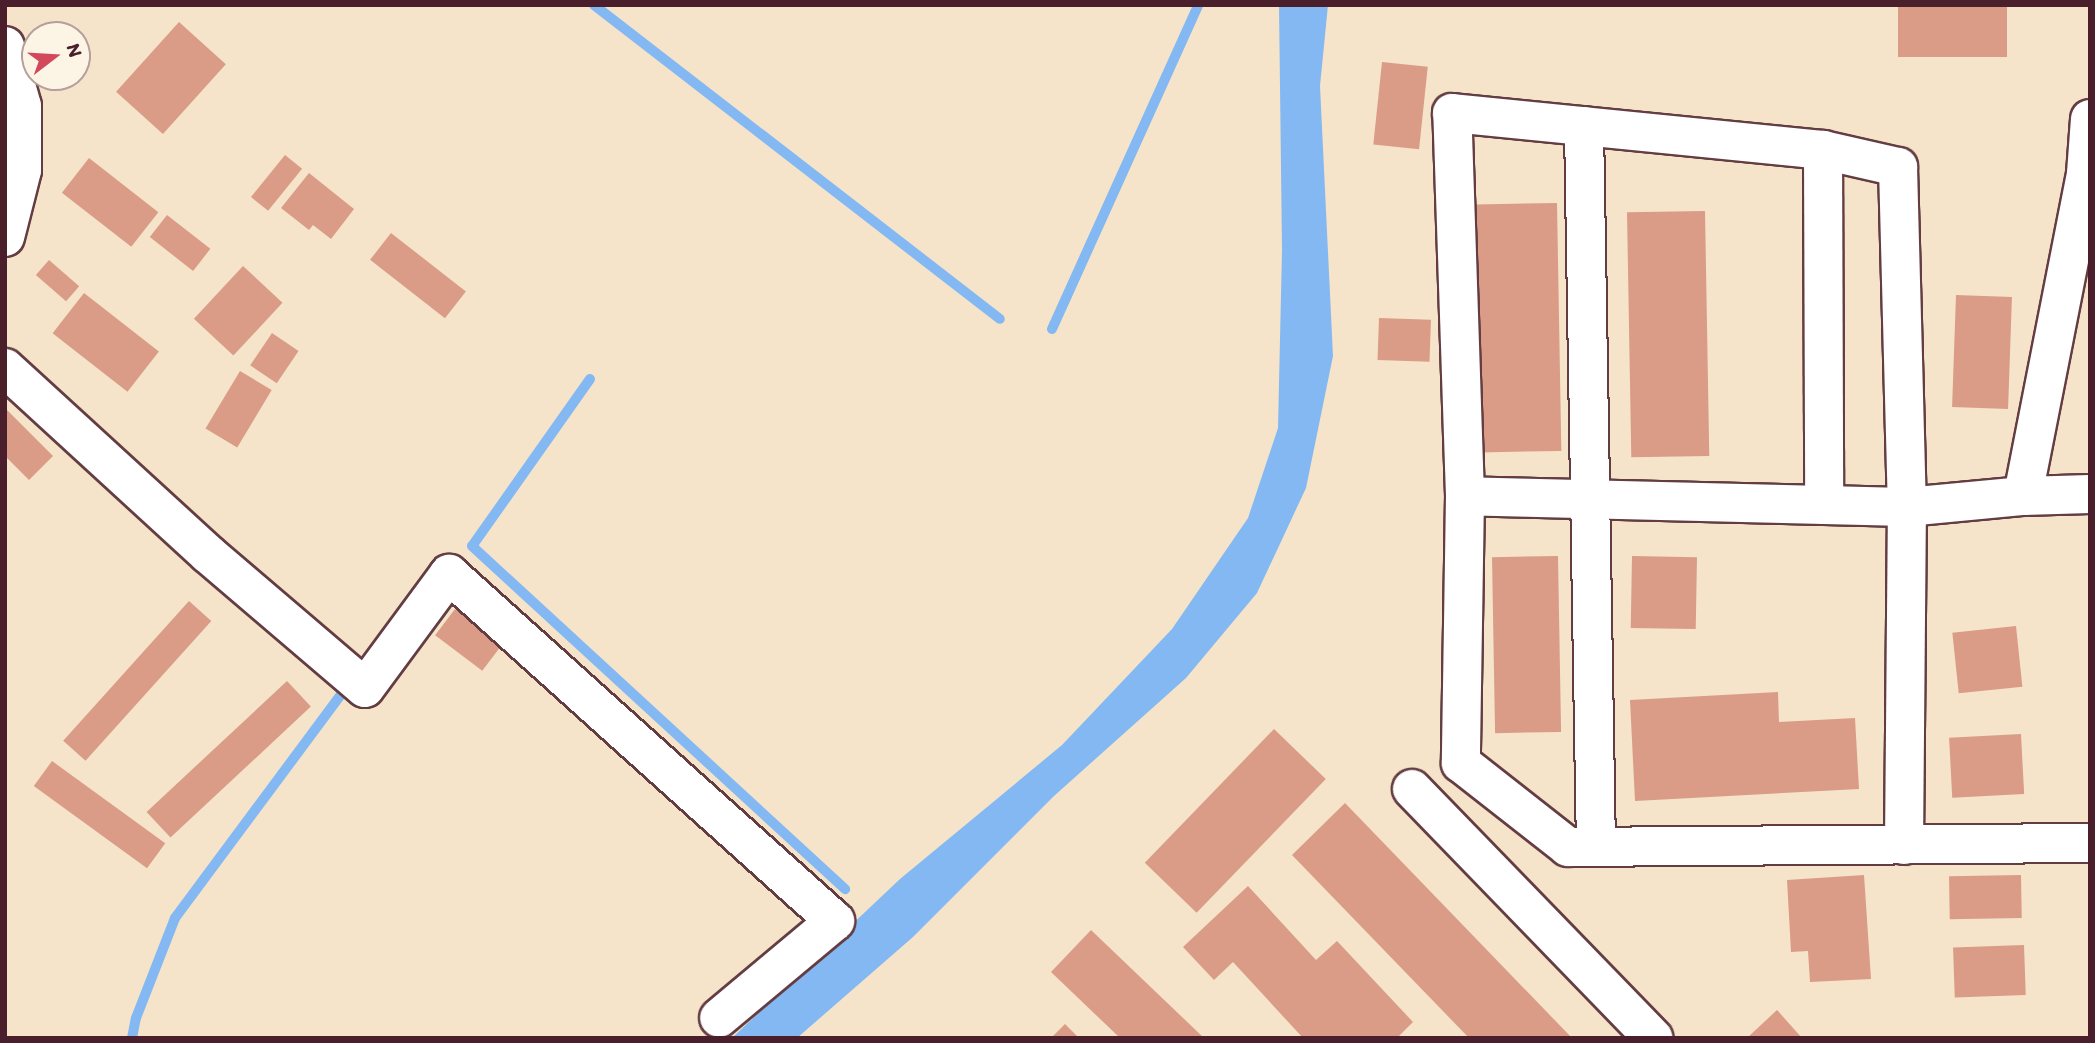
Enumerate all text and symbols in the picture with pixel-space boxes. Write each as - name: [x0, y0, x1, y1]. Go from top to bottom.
- north arrow: [21, 21, 91, 91]
- text: N: [62, 41, 88, 60]

